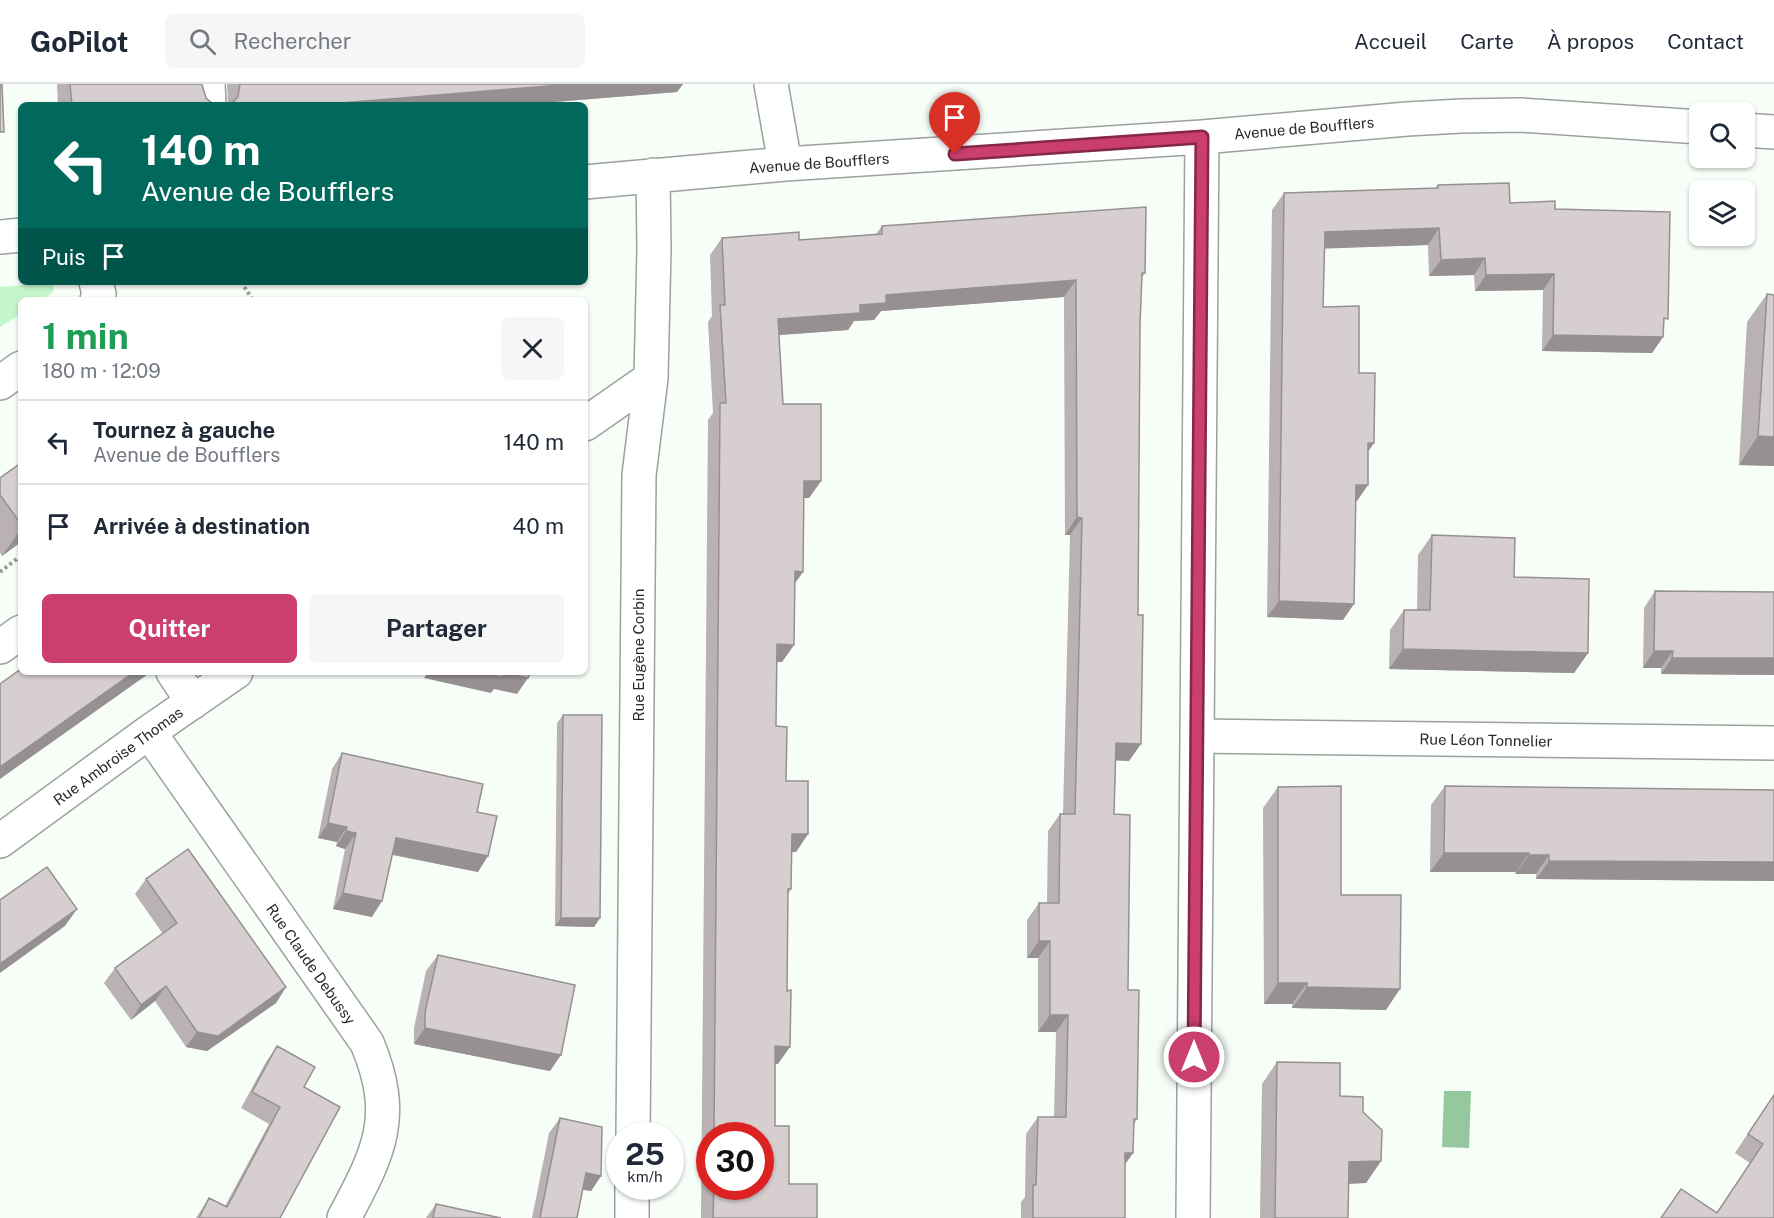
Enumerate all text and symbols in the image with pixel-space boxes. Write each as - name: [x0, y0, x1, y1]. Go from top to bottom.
- search box: [165, 14, 585, 68]
- text: GoPilot: [30, 25, 129, 58]
- icon: search: [186, 25, 219, 58]
- text: Rechercher: [234, 28, 351, 54]
- text: Accueil: [1354, 29, 1427, 54]
- text: Carte: [1460, 29, 1514, 54]
- text: À propos: [1547, 29, 1634, 54]
- text: Contact: [1667, 29, 1744, 54]
- pin: [929, 92, 980, 154]
- icon: arrive: [938, 101, 971, 134]
- map controls: [1689, 102, 1755, 246]
- button: search: [1689, 102, 1755, 168]
- street label: Avenue de Boufflers: [1233, 113, 1375, 143]
- text: 140 m: [141, 125, 261, 174]
- icon: left: [42, 126, 120, 204]
- street label: Avenue de Boufflers: [748, 150, 890, 176]
- text: Avenue de Boufflers: [141, 175, 394, 207]
- button: layers: [1689, 180, 1755, 246]
- icon: arrive: [97, 240, 130, 273]
- text: Puis: [42, 244, 85, 270]
- text: 1 min: [42, 315, 129, 357]
- button: close: [501, 317, 564, 380]
- text: 180 m · 12:09: [42, 359, 161, 383]
- text: Tournez à gauche: [93, 417, 275, 443]
- icon: left: [42, 426, 75, 459]
- text: 140 m: [503, 429, 564, 455]
- text: Avenue de Boufflers: [93, 443, 281, 467]
- icon: arrive: [42, 510, 75, 543]
- text: Arrivée à destination: [93, 513, 310, 539]
- text: 40 m: [512, 513, 564, 539]
- street label: Rue Eugène Corbin: [630, 588, 647, 722]
- button: Quitter: [42, 594, 297, 663]
- button: Partager: [309, 594, 564, 663]
- street label: Rue Ambroise Thomas: [50, 703, 186, 809]
- street label: Rue Léon Tonnelier: [1419, 730, 1553, 750]
- street label: Rue Claude Debussy: [263, 900, 359, 1028]
- position arrow: [1162, 1025, 1226, 1089]
- speed limit sign: 30: [696, 1122, 774, 1200]
- text: 25: [625, 1136, 665, 1172]
- text: km/h: [627, 1168, 663, 1185]

